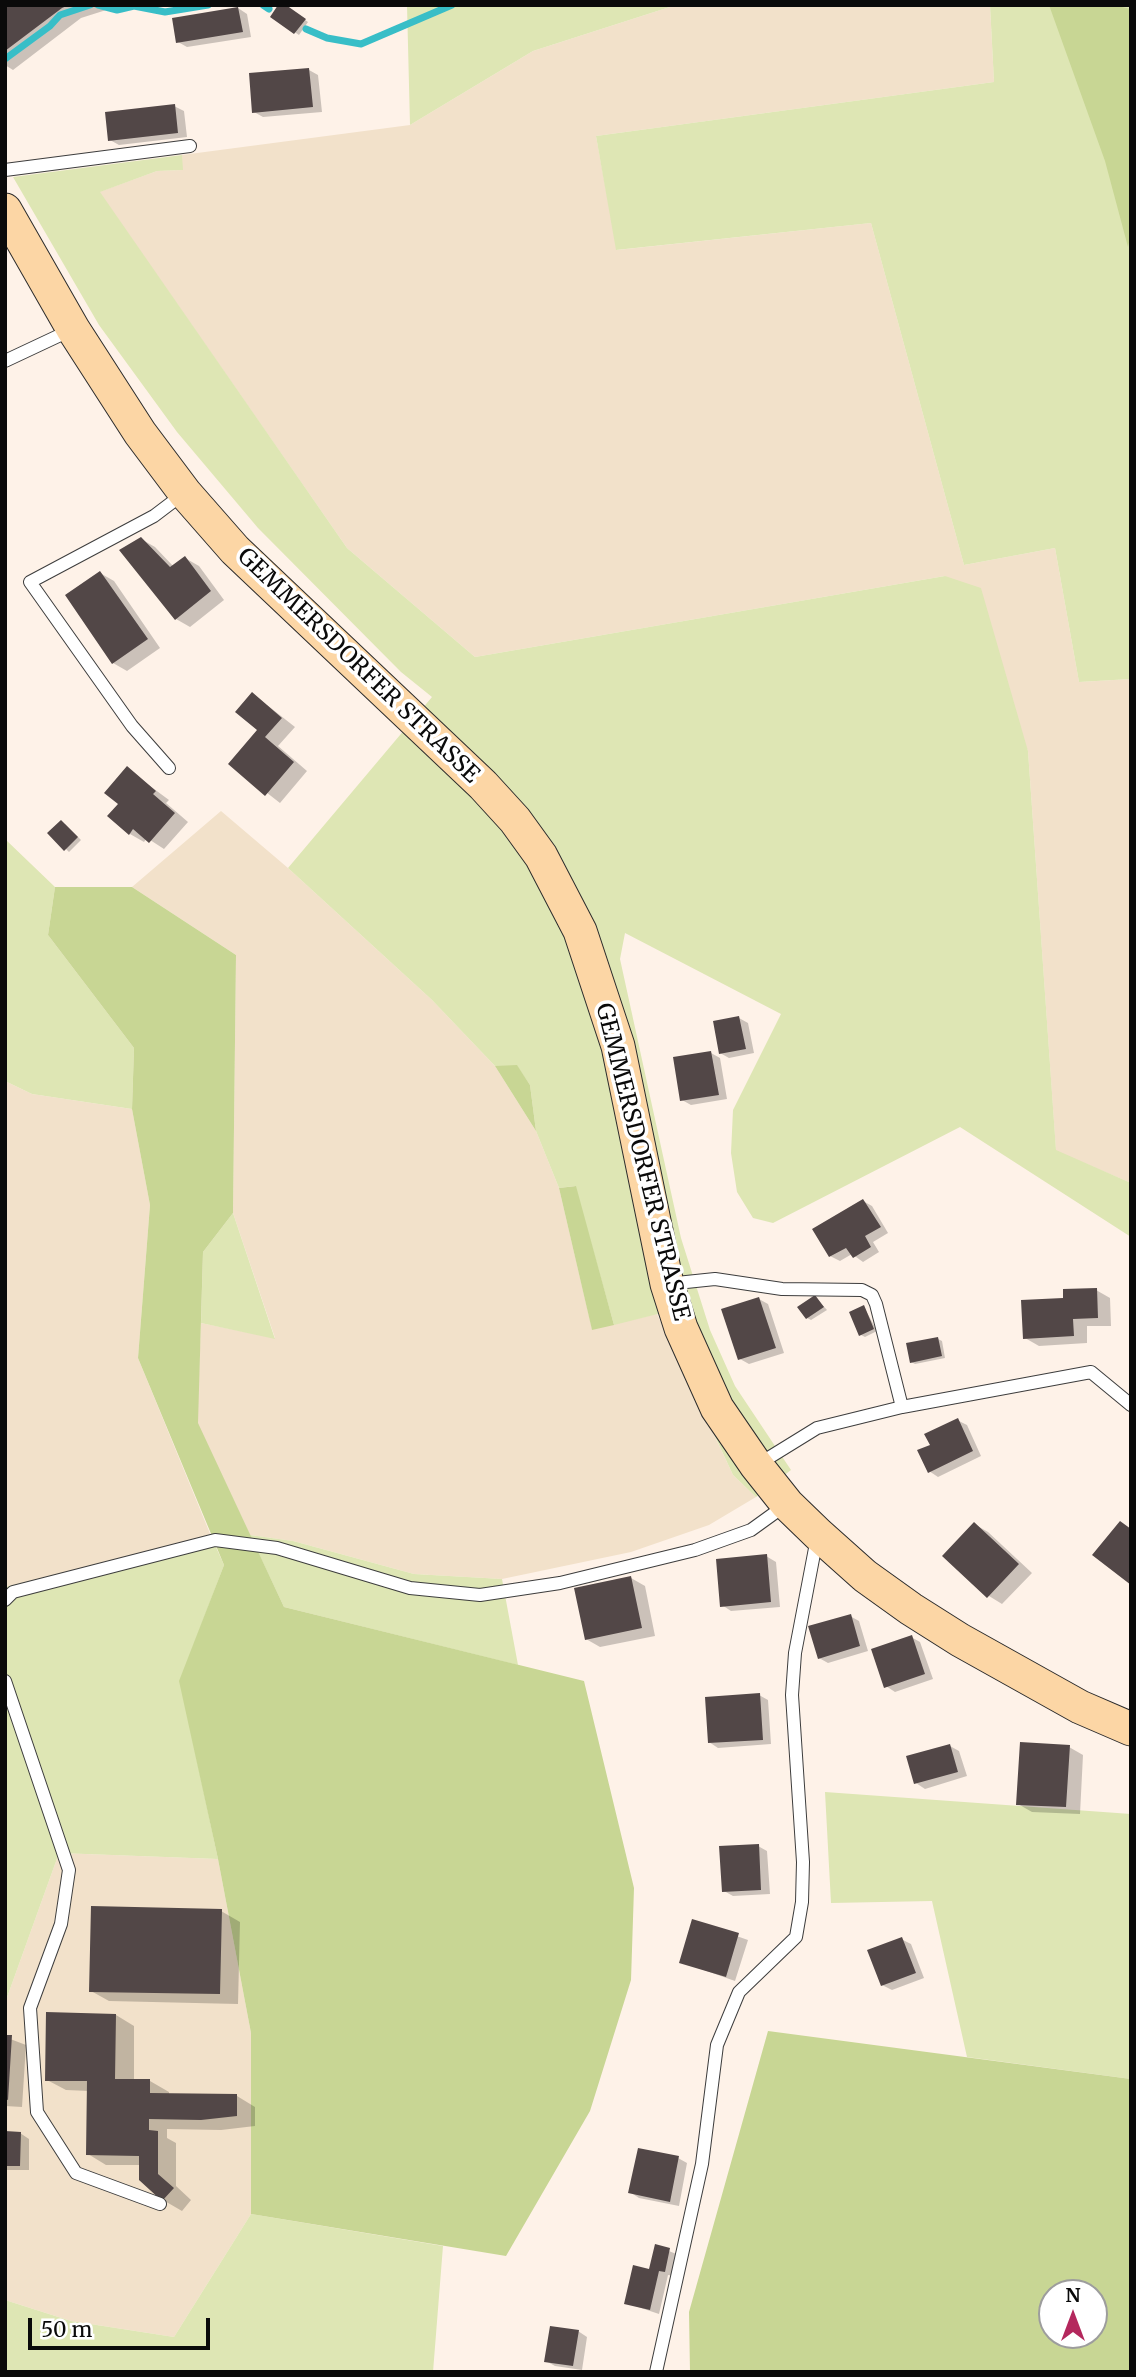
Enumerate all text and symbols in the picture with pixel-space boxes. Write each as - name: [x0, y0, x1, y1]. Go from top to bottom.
- street label: GEMMERSDORFER STRASSE: [231, 543, 485, 789]
- street label: GEMMERSDORFER STRASSE: [589, 1001, 695, 1323]
- north arrow: [1038, 2279, 1108, 2349]
- text: N: [1065, 2283, 1081, 2307]
- scale bar: [32, 2304, 214, 2348]
- text: 50 m: [41, 2316, 92, 2343]

